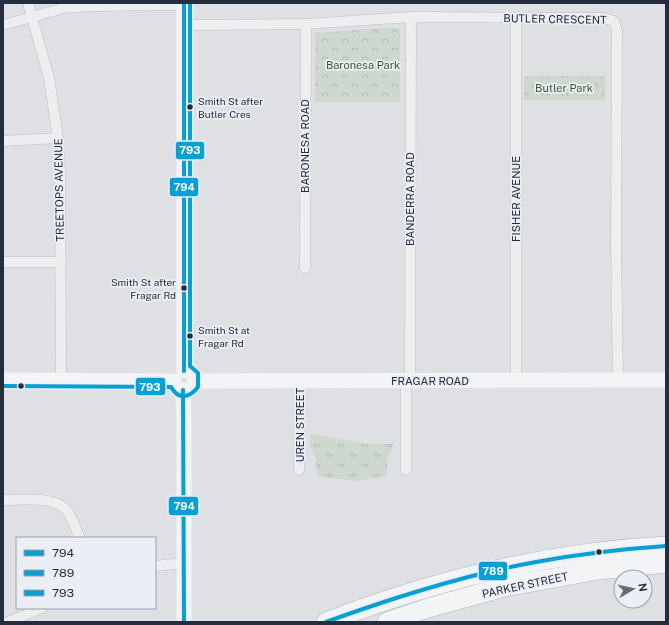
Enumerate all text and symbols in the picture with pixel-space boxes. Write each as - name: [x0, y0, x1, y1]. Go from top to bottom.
- street label: BUTLER CRESCENT: [503, 12, 607, 26]
- park label: Baronesa Park: [326, 59, 400, 71]
- park label: Butler Park: [535, 82, 593, 94]
- place label: Smith St after Butler Cres: [198, 95, 263, 120]
- street label: BARONESA ROAD: [299, 99, 311, 193]
- marker: Smith St after Butler Cres: [185, 102, 195, 112]
- street label: TREETOPS AVENUE: [52, 138, 66, 242]
- line badge: 793: [175, 141, 205, 160]
- text: 793: [179, 144, 201, 156]
- street label: BANDERRA ROAD: [404, 152, 416, 246]
- street label: FISHER AVENUE: [510, 156, 522, 242]
- line badge: 794: [169, 177, 199, 197]
- text: 794: [173, 181, 195, 193]
- place label: Smith St after Fragar Rd: [111, 276, 176, 301]
- marker: Smith St after Fragar Rd: [179, 283, 189, 293]
- place label: Smith St at Fragar Rd: [198, 324, 250, 349]
- marker: Smith St at Fragar Rd: [185, 331, 195, 341]
- street label: FRAGAR ROAD: [391, 375, 469, 387]
- line badge: 793: [135, 377, 166, 396]
- unlabelled marker: [16, 381, 26, 391]
- text: 793: [139, 381, 161, 393]
- street label: UREN STREET: [294, 387, 306, 462]
- line badge: 794: [168, 496, 199, 516]
- text: 794: [173, 500, 195, 512]
- legend: [16, 537, 156, 609]
- text: 794: [52, 546, 74, 560]
- unlabelled marker: [594, 547, 604, 557]
- line badge: 789: [478, 561, 508, 581]
- text: 789: [482, 565, 504, 577]
- text: 789: [52, 566, 74, 580]
- north arrow: [613, 569, 653, 609]
- street label: PARKER STREET: [481, 570, 570, 600]
- text: N: [636, 582, 649, 593]
- text: 793: [52, 586, 74, 600]

